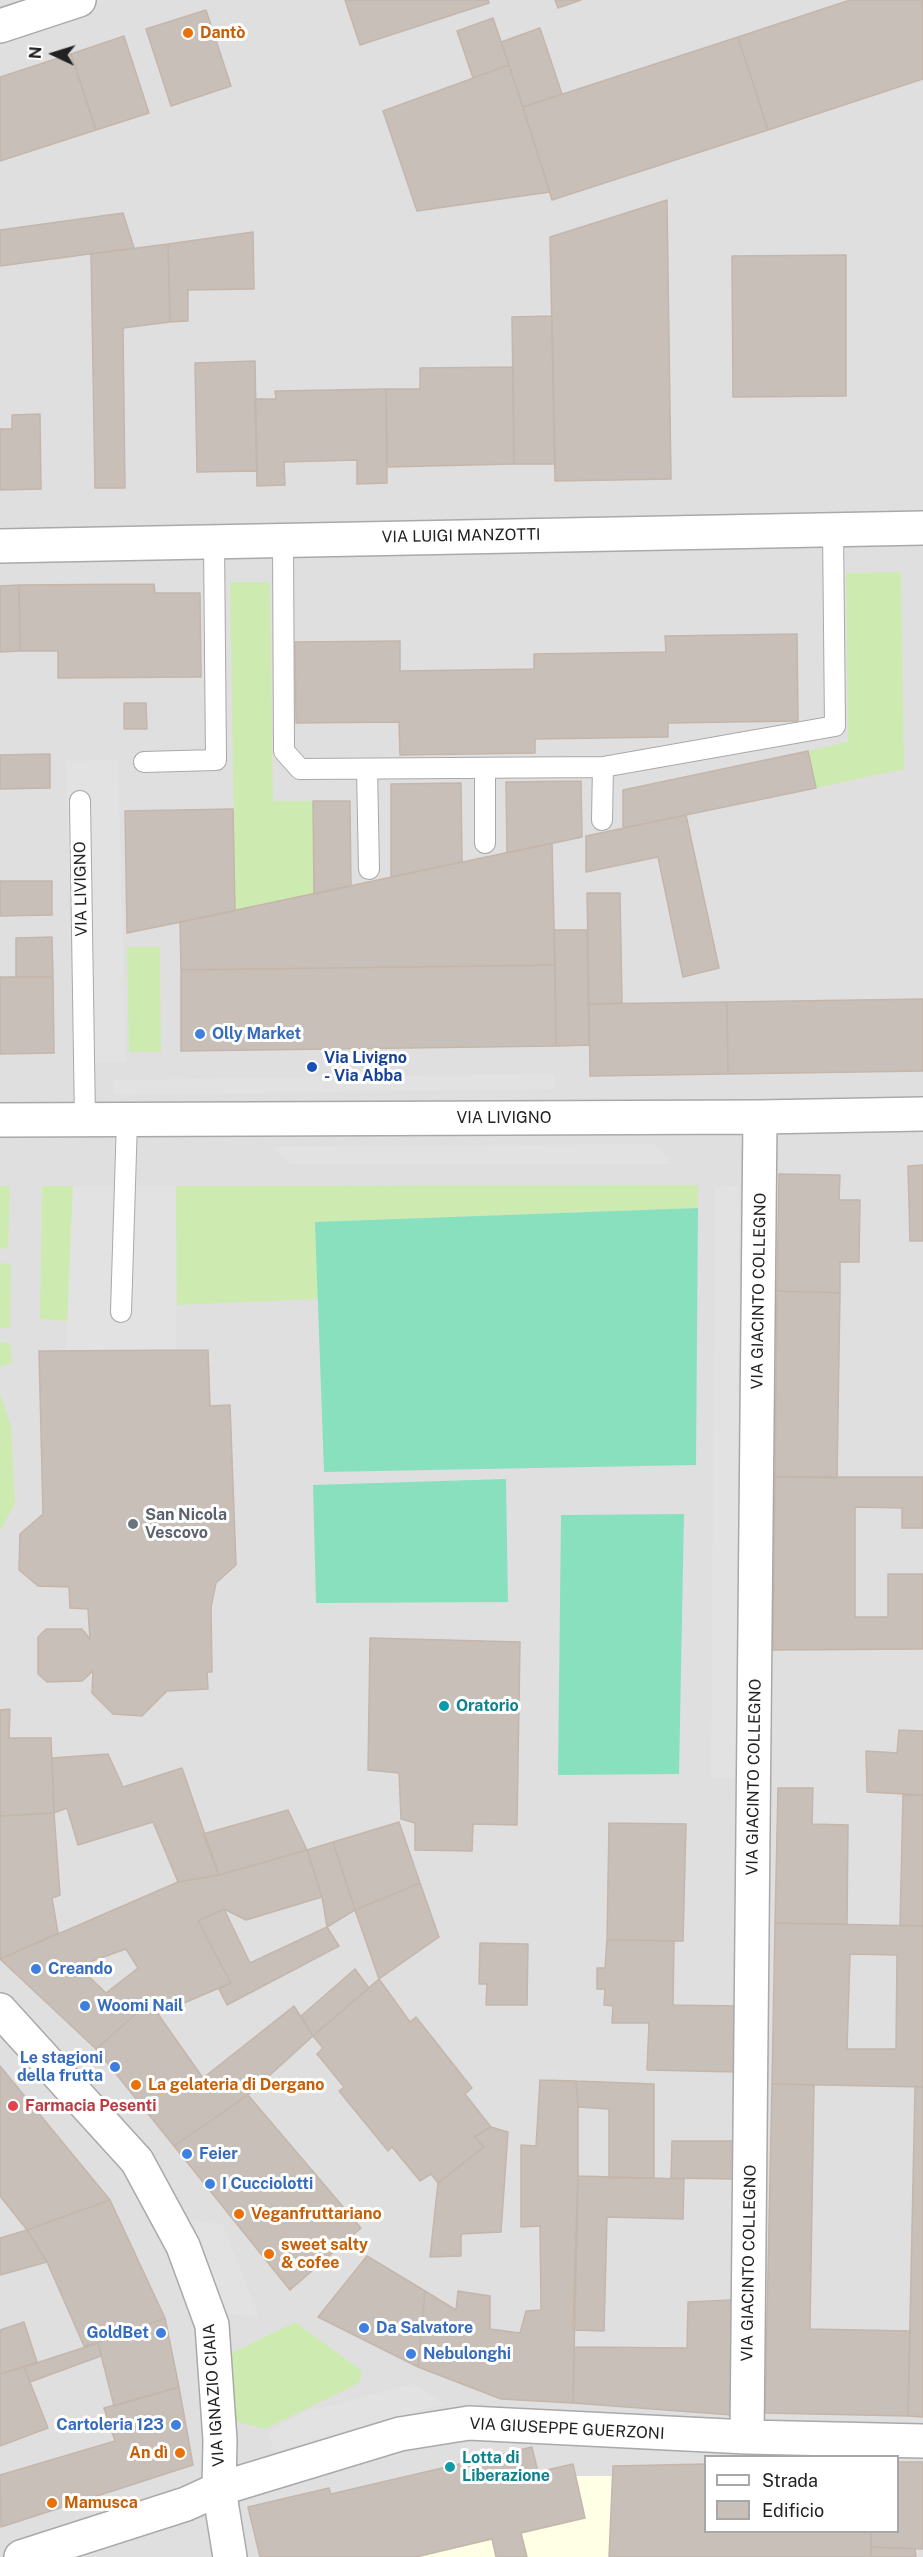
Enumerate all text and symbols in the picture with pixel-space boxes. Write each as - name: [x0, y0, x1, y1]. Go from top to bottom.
- place label: Dantò: [200, 23, 245, 43]
- north arrow: [24, 24, 84, 84]
- marker: Dantò: [181, 26, 195, 40]
- text: N: [26, 46, 45, 60]
- street label: VIA LUIGI MANZOTTI: [381, 525, 541, 547]
- street label: VIA LIVIGNO: [71, 841, 91, 937]
- place label: Olly Market: [212, 1024, 301, 1044]
- marker: Olly Market: [193, 1027, 207, 1041]
- place label: Via Livigno - Via Abba: [324, 1048, 407, 1086]
- marker: Via Livigno - Via Abba: [305, 1060, 319, 1074]
- street label: VIA LIVIGNO: [456, 1108, 552, 1128]
- street label: VIA GIACINTO COLLEGNO: [748, 1192, 770, 1390]
- place label: San Nicola Vescovo: [145, 1505, 227, 1543]
- marker: San Nicola Vescovo: [126, 1517, 140, 1531]
- street label: VIA GIACINTO COLLEGNO: [743, 1678, 765, 1876]
- place label: Oratorio: [456, 1696, 519, 1716]
- marker: Oratorio: [437, 1699, 451, 1713]
- place label: Creando: [48, 1959, 113, 1979]
- marker: Creando: [29, 1962, 43, 1976]
- place label: Woomi Nail: [97, 1996, 183, 2016]
- marker: Woomi Nail: [78, 1999, 92, 2013]
- place label: Le stagioni della frutta: [17, 2048, 103, 2086]
- marker: Le stagioni della frutta: [108, 2060, 122, 2074]
- place label: La gelateria di Dergano: [148, 2075, 324, 2095]
- marker: La gelateria di Dergano: [129, 2078, 143, 2092]
- place label: Farmacia Pesenti: [25, 2096, 156, 2116]
- marker: Farmacia Pesenti: [6, 2099, 20, 2113]
- place label: Feier: [199, 2144, 238, 2164]
- marker: Feier: [180, 2147, 194, 2161]
- street label: VIA GIACINTO COLLEGNO: [738, 2164, 760, 2362]
- place label: I Cucciolotti: [222, 2174, 313, 2194]
- marker: I Cucciolotti: [203, 2177, 217, 2191]
- place label: Veganfruttariano: [251, 2204, 382, 2224]
- marker: Veganfruttariano: [232, 2207, 246, 2221]
- place label: sweet salty & cofee: [281, 2235, 368, 2273]
- marker: sweet salty & cofee: [262, 2247, 276, 2261]
- place label: Da Salvatore: [376, 2318, 473, 2338]
- marker: Da Salvatore: [357, 2321, 371, 2335]
- place label: GoldBet: [86, 2323, 149, 2343]
- street label: VIA IGNAZIO CIAIA: [199, 2323, 229, 2467]
- marker: GoldBet: [154, 2326, 168, 2340]
- place label: Nebulonghi: [423, 2344, 511, 2364]
- marker: Nebulonghi: [404, 2347, 418, 2361]
- street label: VIA GIUSEPPE GUERZONI: [469, 2414, 665, 2444]
- place label: Cartoleria 123: [56, 2415, 164, 2435]
- marker: Cartoleria 123: [169, 2418, 183, 2432]
- place label: An dì: [129, 2443, 168, 2463]
- marker: An dì: [173, 2446, 187, 2460]
- place label: Lotta di Liberazione: [462, 2448, 550, 2486]
- legend: [704, 2455, 899, 2533]
- marker: Lotta di Liberazione: [443, 2460, 457, 2474]
- text: Strada: [762, 2470, 818, 2491]
- place label: Mamusca: [64, 2493, 138, 2513]
- marker: Mamusca: [45, 2496, 59, 2510]
- text: Edificio: [762, 2500, 824, 2521]

